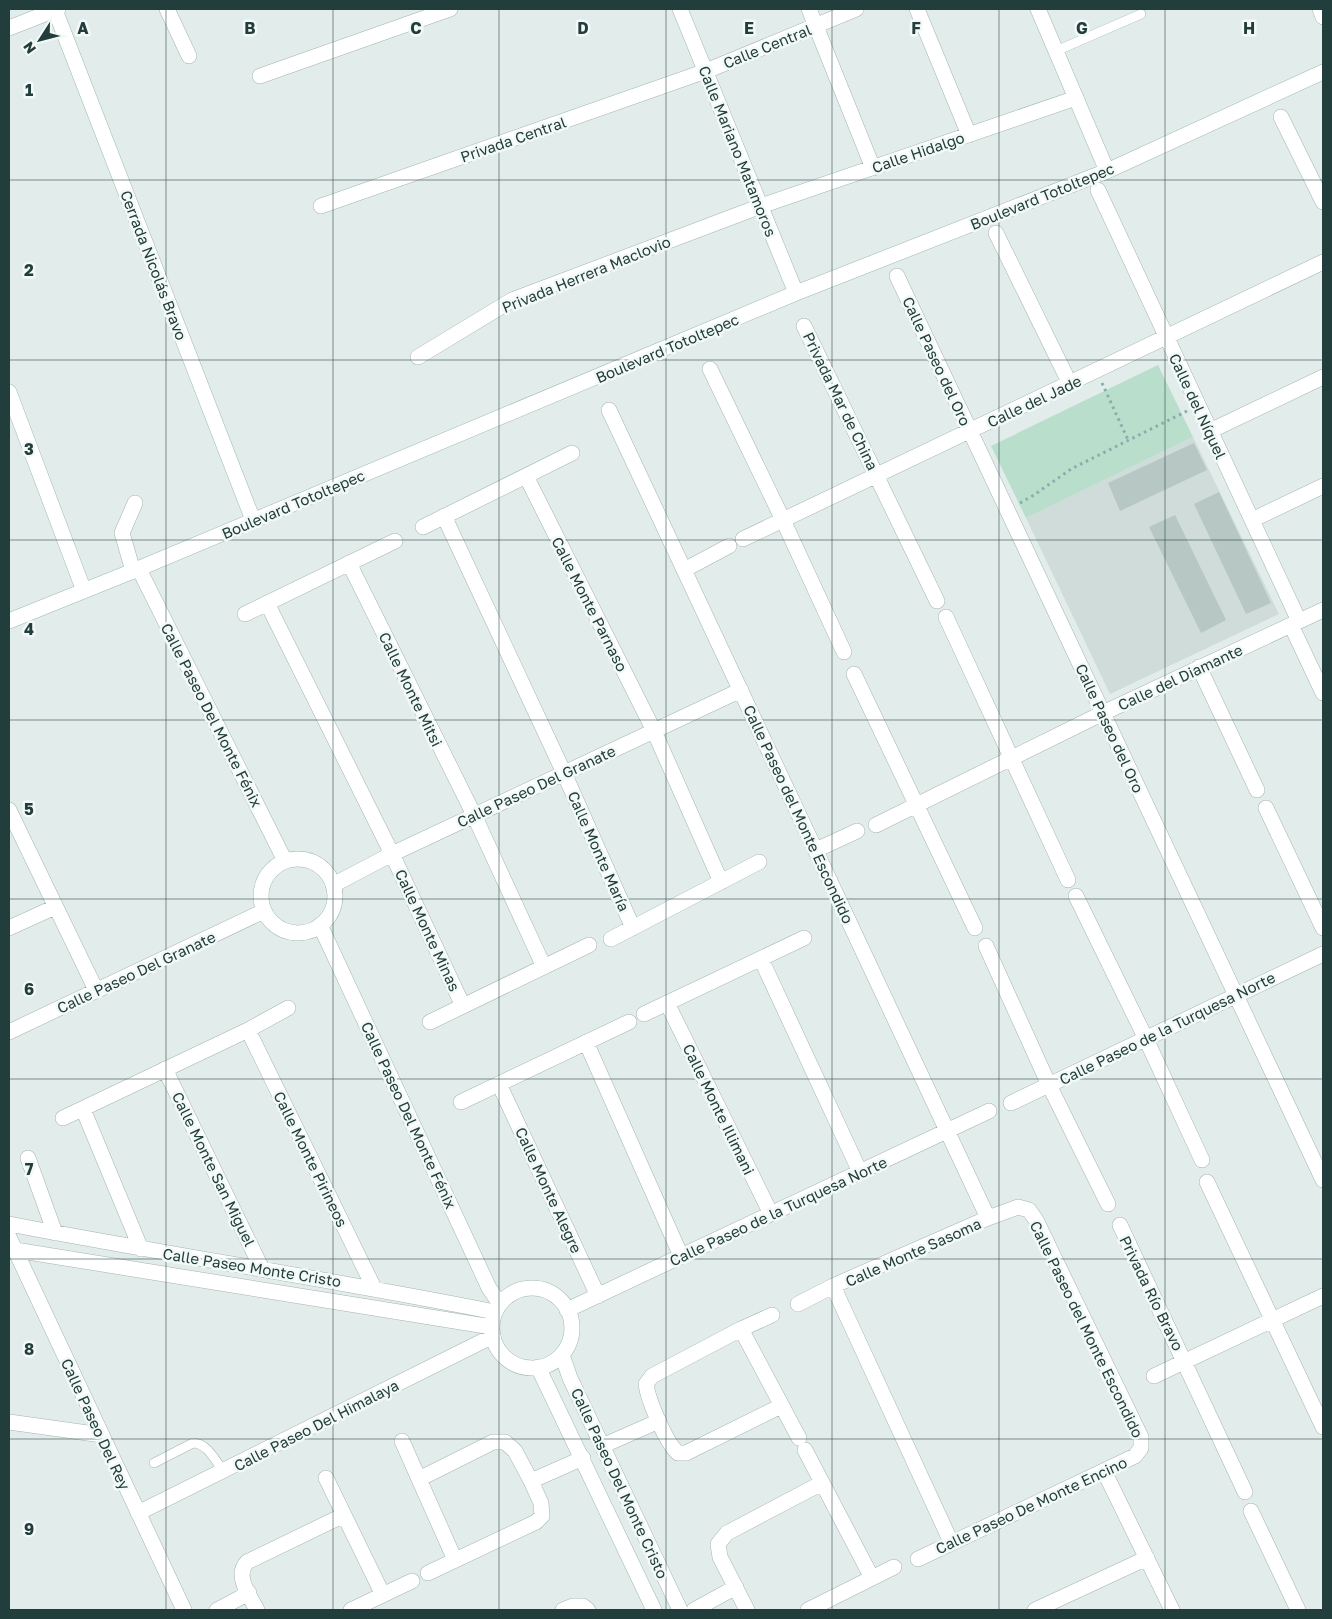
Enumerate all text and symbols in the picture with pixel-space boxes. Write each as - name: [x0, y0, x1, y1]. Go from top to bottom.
- north arrow: [15, 15, 65, 65]
- text: A: [77, 18, 89, 38]
- text: B: [244, 18, 256, 38]
- text: C: [410, 18, 422, 38]
- text: D: [577, 18, 589, 38]
- text: E: [744, 18, 754, 38]
- text: F: [911, 18, 921, 38]
- text: G: [1076, 18, 1088, 38]
- text: H: [1243, 18, 1255, 38]
- street label: Calle Central: [720, 20, 814, 72]
- text: N: [19, 39, 39, 57]
- street label: Calle Mariano Matamoros: [695, 63, 781, 239]
- text: 1: [25, 80, 33, 100]
- street label: Privada Central: [458, 112, 568, 166]
- street label: Calle Hidalgo: [869, 128, 967, 176]
- street label: Boulevard Totoltepec: [967, 159, 1117, 233]
- street label: Cerrada Nicolás Bravo: [117, 188, 191, 342]
- street label: Privada Herrera Maclovio: [499, 232, 673, 316]
- text: 2: [24, 260, 34, 280]
- street label: Calle Paseo del Oro: [899, 294, 975, 428]
- street label: Boulevard Totoltepec: [593, 310, 741, 386]
- street label: Privada Mar de China: [800, 329, 882, 473]
- street label: Calle del Níquel: [1166, 350, 1230, 462]
- street label: Calle del Jade: [984, 371, 1084, 431]
- text: 3: [24, 439, 34, 459]
- street label: Boulevard Totoltepec: [219, 466, 367, 542]
- street label: Calle Monte Parnaso: [548, 534, 632, 674]
- text: 4: [24, 619, 34, 639]
- street label: Calle Paseo Del Monte Fénix: [158, 620, 266, 810]
- street label: Calle Monte Mitsi: [376, 629, 446, 749]
- street label: Calle del Diamante: [1115, 640, 1246, 714]
- street label: Calle Paseo del Oro: [1072, 661, 1148, 795]
- street label: Calle Paseo del Monte Escondido: [740, 702, 858, 926]
- street label: Calle Paseo Del Granate: [454, 741, 618, 831]
- street label: Calle Monte María: [564, 788, 634, 914]
- text: 5: [24, 799, 34, 819]
- street label: Calle Monte Minas: [392, 866, 464, 994]
- street label: Calle Paseo Del Granate: [54, 927, 218, 1017]
- street label: Calle Paseo de la Turquesa Norte: [1056, 968, 1278, 1088]
- text: 6: [24, 979, 34, 999]
- street label: Calle Paseo Del Monte Fénix: [358, 1019, 460, 1211]
- street label: Calle Monte Illimani: [679, 1041, 759, 1177]
- street label: Calle Monte Pirineos: [270, 1088, 352, 1230]
- street label: Calle Monte San Miguel: [169, 1089, 259, 1249]
- street label: Calle Monte Alegre: [512, 1124, 586, 1256]
- street label: Calle Paseo de la Turquesa Norte: [666, 1152, 890, 1269]
- text: 7: [25, 1159, 34, 1179]
- street label: Calle Monte Sasoma: [842, 1214, 984, 1290]
- street label: Calle Paseo del Monte Escondido: [1027, 1218, 1147, 1440]
- street label: Privada Río Bravo: [1116, 1233, 1188, 1353]
- street label: Calle Paseo Monte Cristo: [161, 1244, 343, 1290]
- text: 8: [24, 1339, 34, 1359]
- street label: Calle Paseo Del Rey: [58, 1356, 135, 1493]
- street label: Calle Paseo Del Himalaya: [231, 1376, 401, 1474]
- street label: Calle Paseo Del Monte Cristo: [568, 1385, 672, 1581]
- street label: Calle Paseo De Monte Encino: [932, 1453, 1130, 1557]
- text: 9: [24, 1519, 34, 1539]

